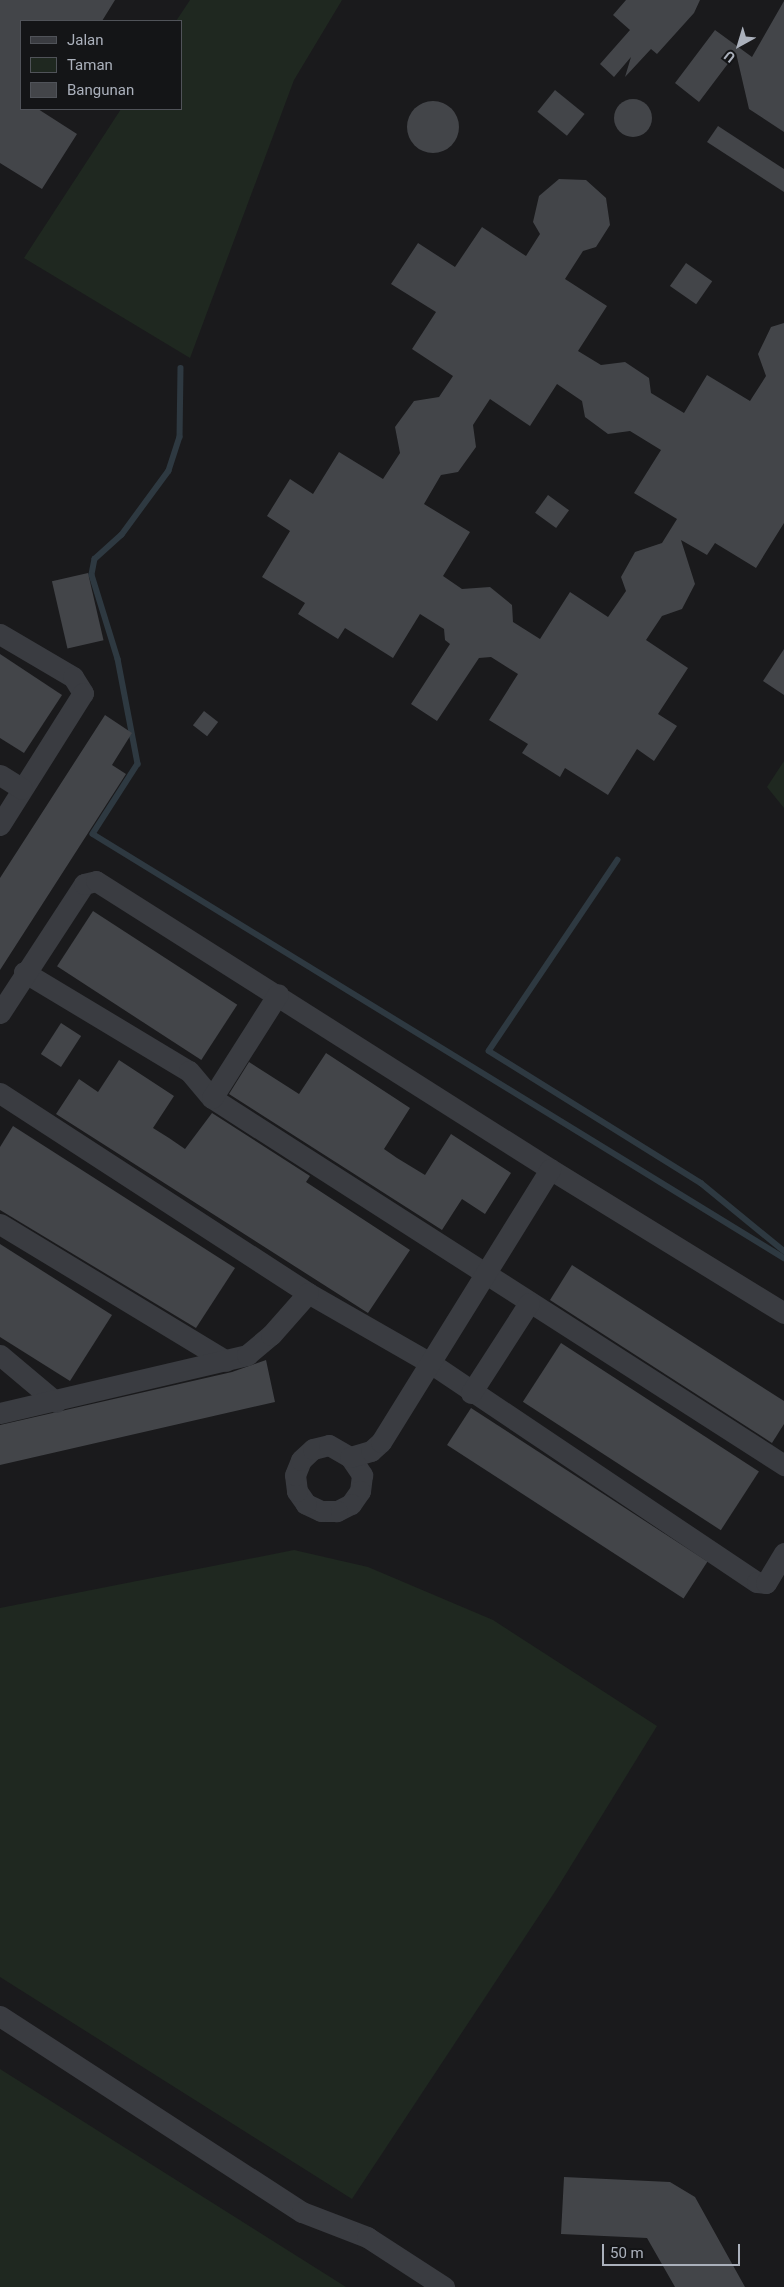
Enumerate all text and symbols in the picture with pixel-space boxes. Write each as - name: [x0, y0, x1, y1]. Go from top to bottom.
- legend: [20, 20, 182, 110]
- north arrow: [714, 20, 764, 70]
- text: Jalan: [67, 31, 104, 49]
- text: U: [721, 48, 738, 66]
- text: Taman: [67, 56, 113, 74]
- text: Bangunan: [67, 81, 134, 99]
- scale bar: [604, 2234, 742, 2266]
- text: 50 m: [610, 2244, 644, 2262]

